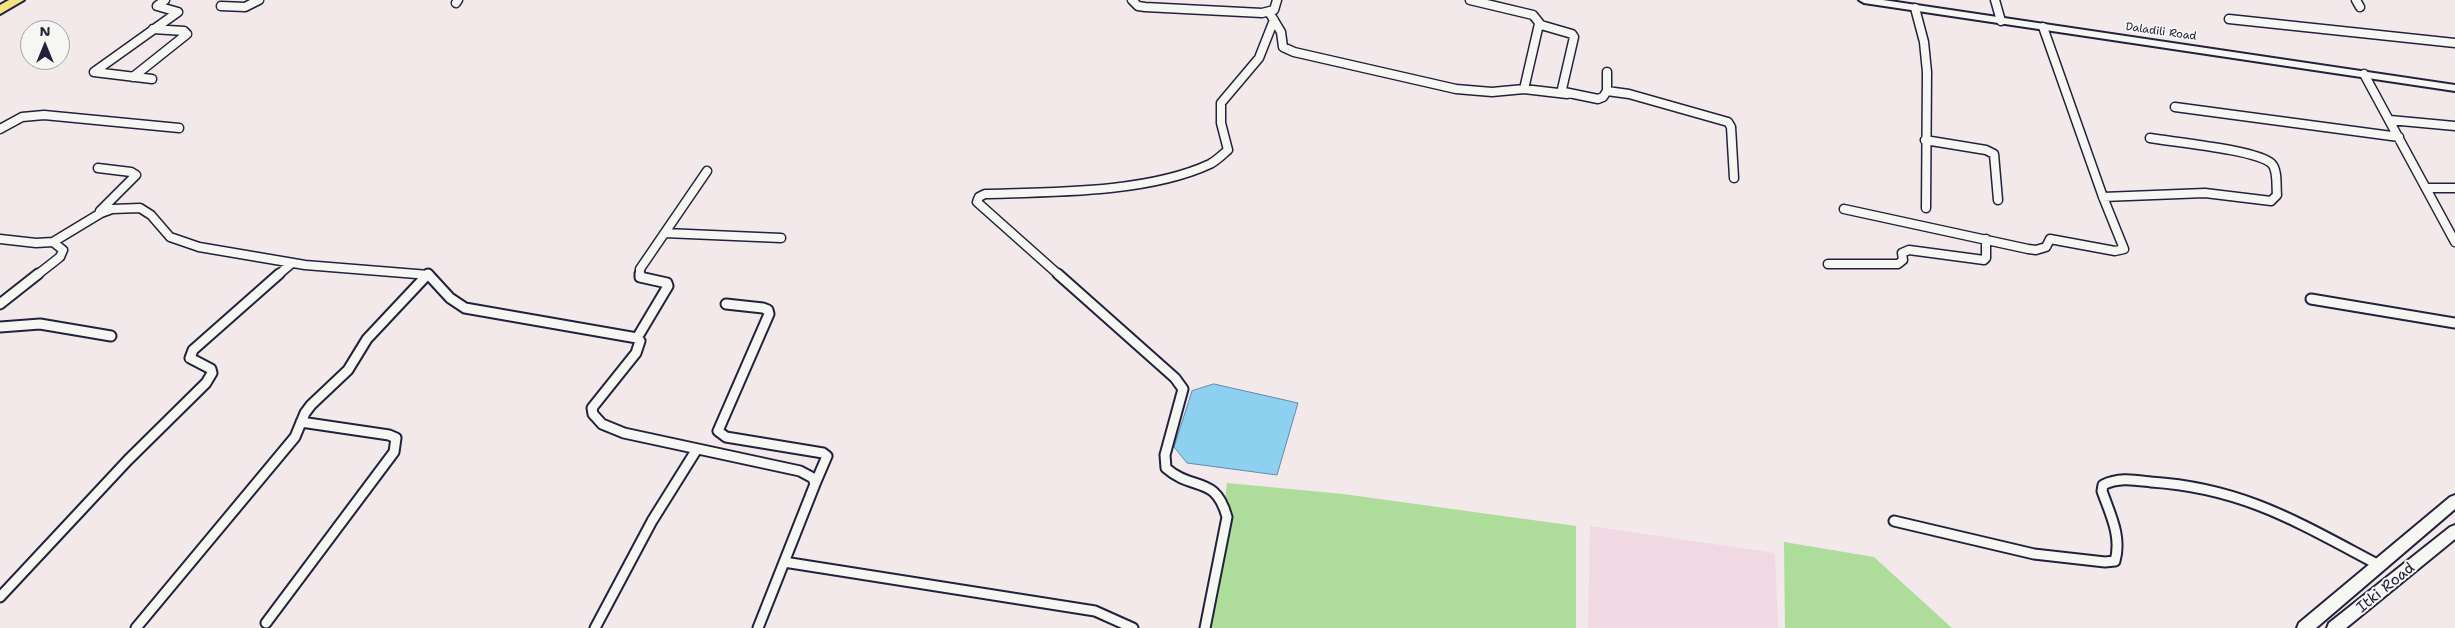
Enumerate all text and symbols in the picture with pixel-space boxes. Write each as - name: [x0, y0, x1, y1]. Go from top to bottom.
- north arrow: [20, 20, 70, 70]
- street label: Daladili Road: [2125, 20, 2197, 44]
- text: N: [39, 22, 51, 40]
- street label: Itki Road: [2353, 559, 2419, 617]

